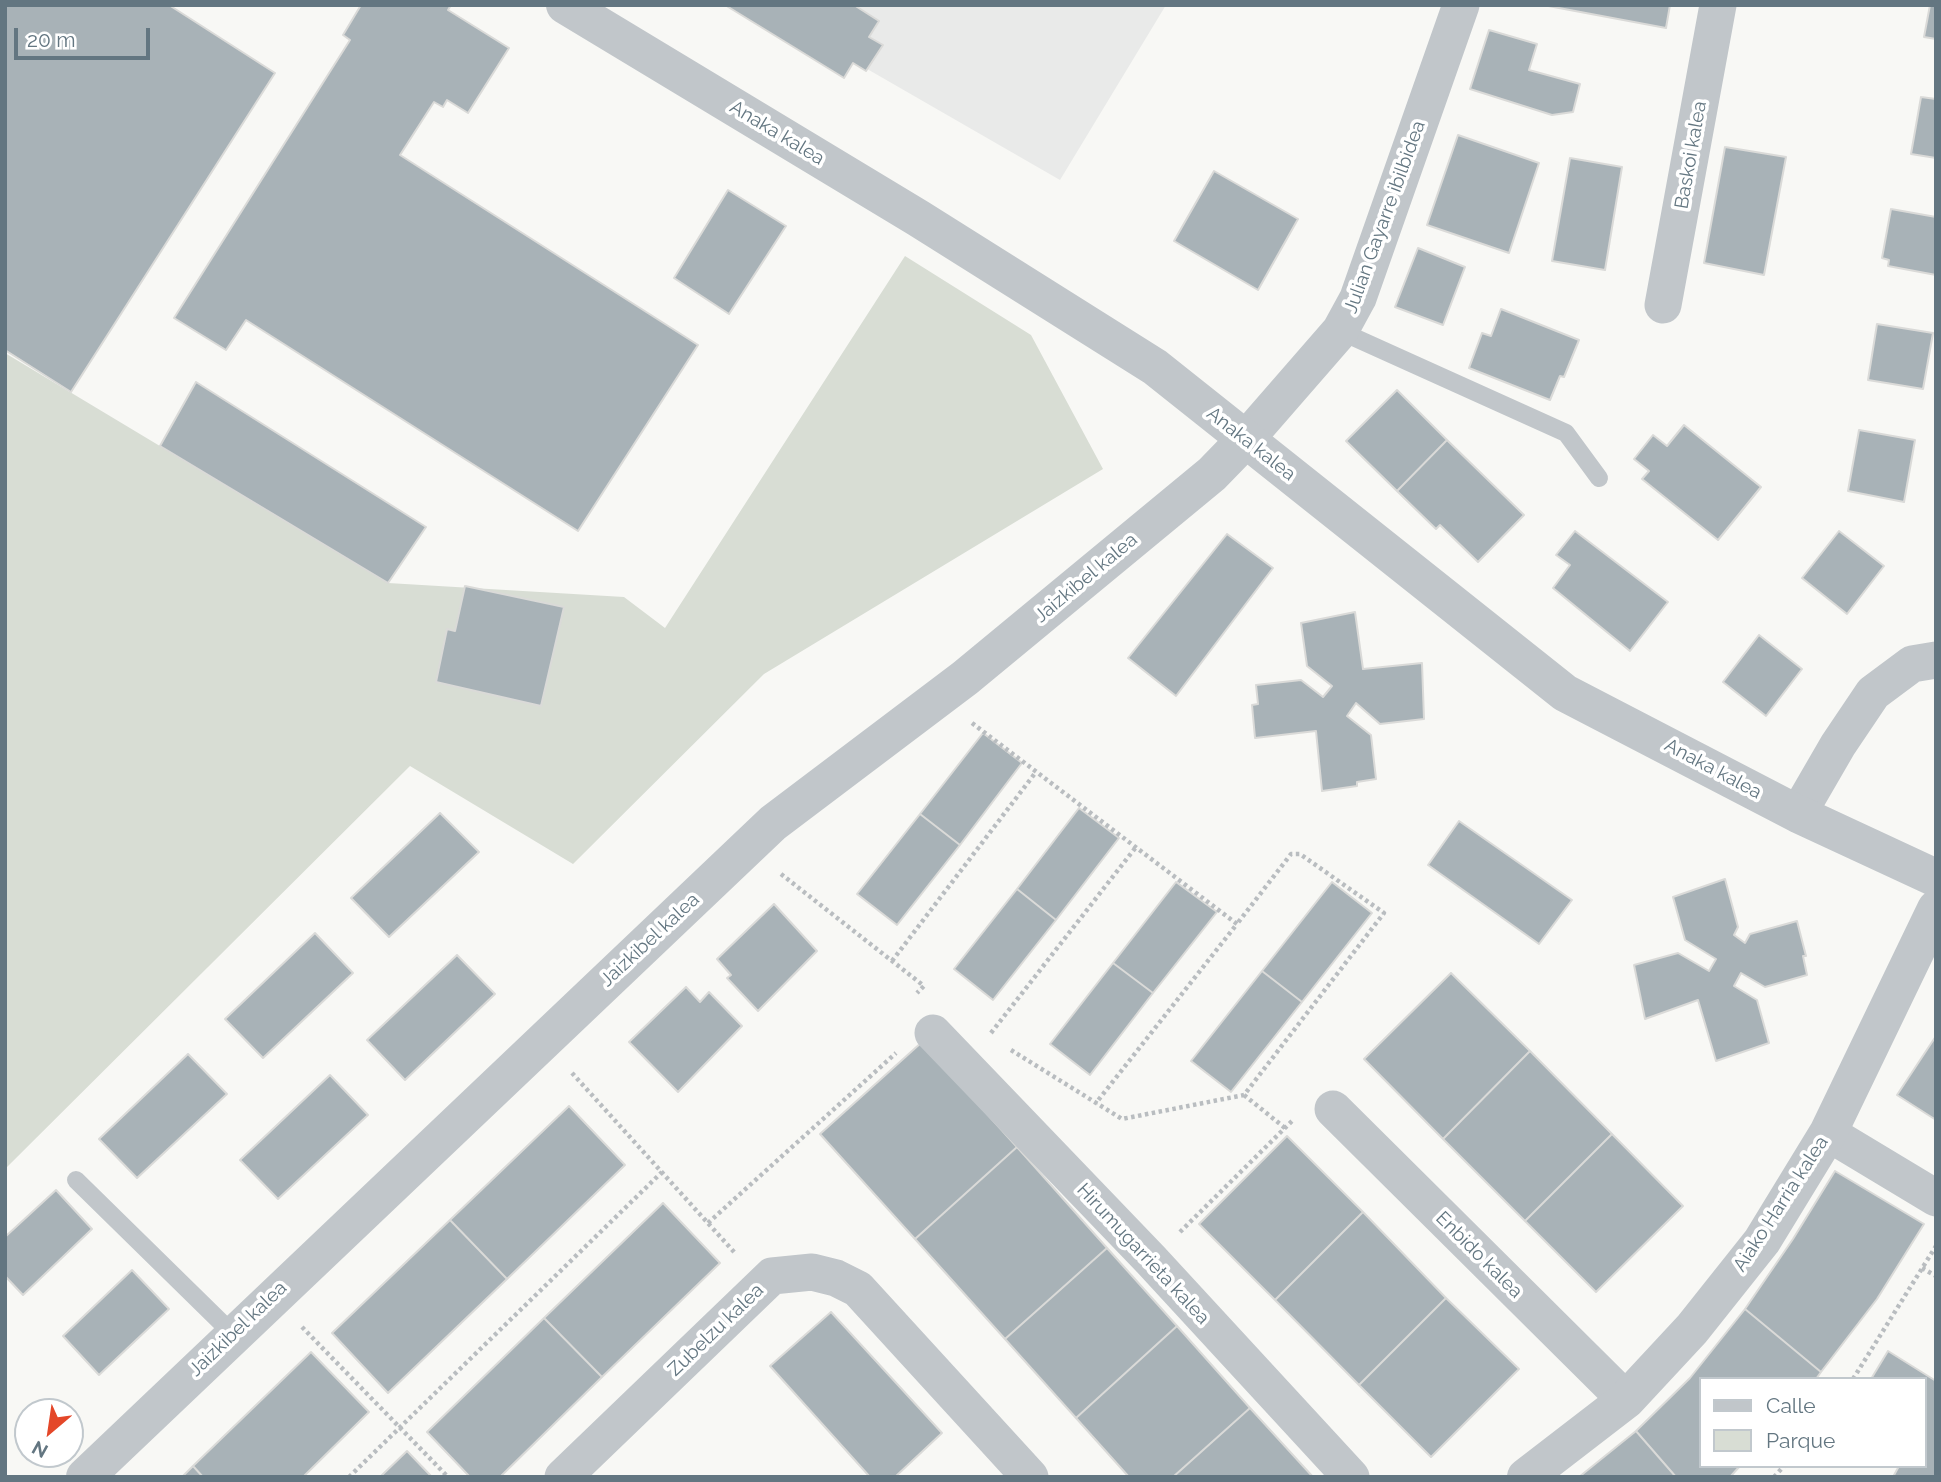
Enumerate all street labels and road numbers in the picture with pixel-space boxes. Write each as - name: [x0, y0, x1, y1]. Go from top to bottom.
- street label: Anaka kalea: [725, 96, 829, 170]
- street label: Baskoi kalea: [1670, 99, 1712, 211]
- street label: Julian Gayarre ibilbidea: [1340, 118, 1430, 316]
- street label: Anaka kalea: [1202, 402, 1300, 486]
- street label: Jaizkibel kalea: [1030, 528, 1142, 628]
- street label: Anaka kalea: [1661, 734, 1765, 804]
- street label: Jaizkibel kalea: [596, 888, 704, 992]
- street label: Aiako Harria kalea: [1729, 1132, 1833, 1276]
- street label: Hirumugarrieta kalea: [1072, 1179, 1214, 1329]
- street label: Enbido kalea: [1431, 1207, 1527, 1303]
- street label: Jaizkibel kalea: [184, 1277, 292, 1381]
- street label: Zubelzu kalea: [664, 1279, 768, 1381]

